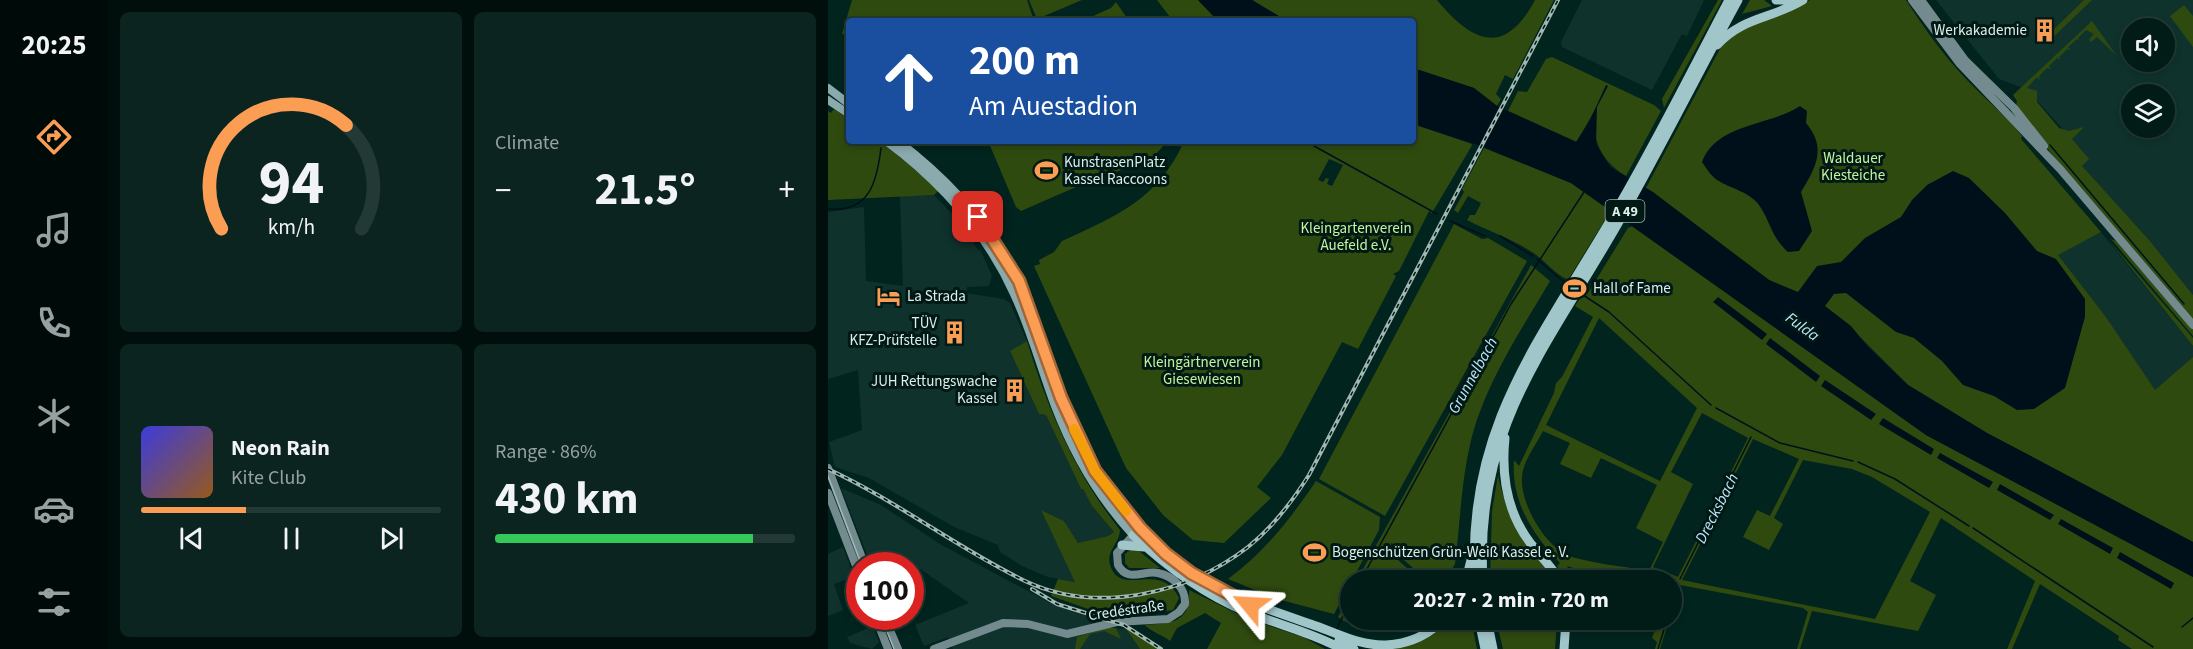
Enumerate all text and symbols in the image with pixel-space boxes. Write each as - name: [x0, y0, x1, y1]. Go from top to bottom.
- building icon: Werkakademie: [2032, 17, 2058, 43]
- map controls: [2121, 18, 2175, 138]
- button: sound: [2121, 18, 2175, 72]
- place label: Werkakademie: [1934, 20, 2027, 41]
- text: 20:25: [21, 26, 87, 65]
- text: 200 m: [969, 31, 1080, 91]
- icon: ahead: [870, 42, 948, 120]
- button: layers: [2121, 84, 2175, 138]
- text: Am Auestadion: [969, 87, 1138, 126]
- icon: directions: [33, 116, 75, 158]
- text: Climate: [495, 129, 559, 157]
- text: 94: [258, 139, 324, 228]
- park label: Waldauer Kiesteiche: [1821, 148, 1885, 186]
- place label: KunstrasenPlatz Kassel Raccoons: [1064, 152, 1167, 190]
- text: 21.5°: [594, 158, 696, 222]
- sports icon: KunstrasenPlatz Kassel Raccoons: [1033, 158, 1059, 184]
- text: −: [495, 167, 511, 214]
- text: +: [779, 167, 795, 214]
- pin: [952, 191, 1003, 242]
- icon: arrive: [961, 200, 994, 233]
- road number: A 49: [1606, 200, 1644, 222]
- icon: music: [33, 209, 75, 251]
- text: km/h: [267, 212, 315, 243]
- park label: Kleingartenverein Auefeld e.V.: [1300, 218, 1412, 256]
- sports icon: Hall of Fame: [1562, 275, 1588, 301]
- place label: Hall of Fame: [1593, 278, 1671, 299]
- hotel icon: La Strada: [876, 283, 902, 309]
- place label: La Strada: [907, 286, 966, 307]
- icon: phone: [33, 302, 75, 344]
- water label: Fulda: [1781, 307, 1824, 347]
- place label: TÜV KFZ-Prüfstelle: [850, 313, 937, 351]
- building icon: TÜV KFZ-Prüfstelle: [942, 319, 968, 345]
- water label: Grunnelbach: [1443, 333, 1503, 418]
- park label: Kleingärtnerverein Giesewiesen: [1143, 352, 1261, 390]
- place label: JUH Rettungswache Kassel: [871, 371, 997, 409]
- building icon: JUH Rettungswache Kassel: [1002, 377, 1028, 403]
- icon: climate: [33, 395, 75, 437]
- text: Neon Rain: [231, 432, 330, 464]
- text: Range · 86%: [495, 438, 596, 466]
- text: Kite Club: [231, 464, 306, 492]
- text: 430 km: [495, 467, 639, 531]
- water label: Drecksbach: [1690, 470, 1744, 547]
- icon: car: [33, 488, 75, 530]
- icon: previous: [175, 522, 208, 555]
- icon: pause: [275, 522, 308, 555]
- icon: next: [375, 522, 408, 555]
- sports icon: Bogenschützen Grün-Weiß Kassel e. V.: [1301, 539, 1327, 565]
- place label: Bogenschützen Grün-Weiß Kassel e. V.: [1332, 542, 1569, 563]
- speed limit sign: 100: [846, 552, 924, 630]
- position arrow: [1218, 573, 1282, 637]
- icon: filters: [33, 581, 75, 623]
- text: 20:27 · 2 min · 720 m: [1413, 584, 1609, 616]
- street label: Credéstraße: [1087, 595, 1165, 626]

